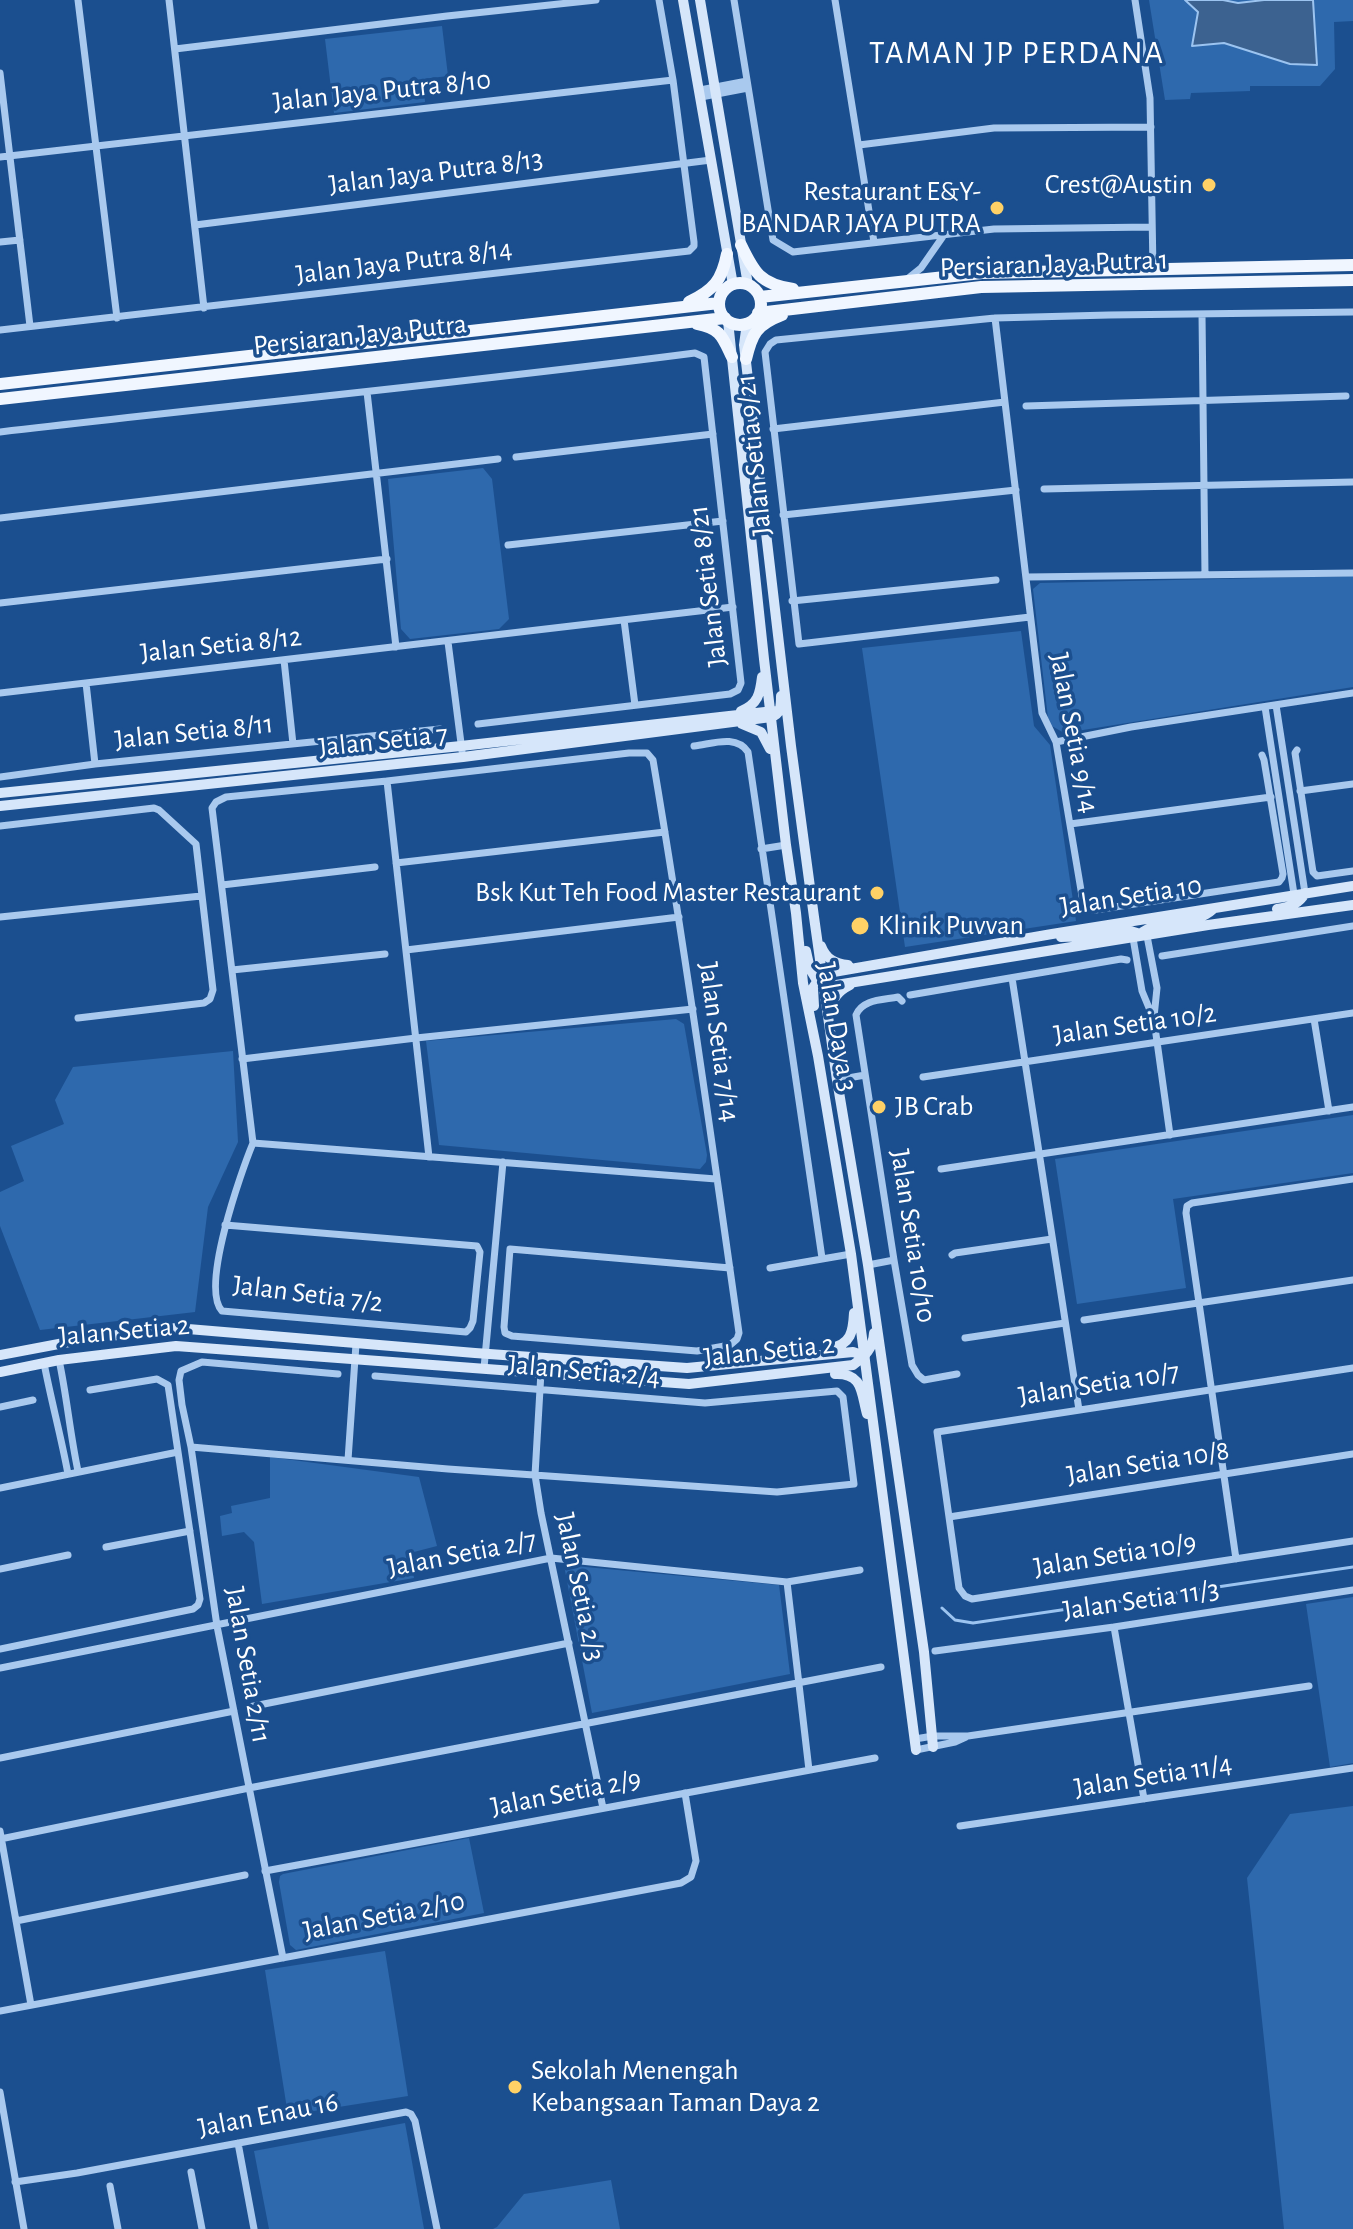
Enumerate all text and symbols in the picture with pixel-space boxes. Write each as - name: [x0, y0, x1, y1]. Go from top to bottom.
- district label: TAMAN JP PERDANA: [869, 34, 1165, 72]
- street label: Jalan Jaya Putra 8/10: [271, 63, 493, 119]
- street label: Jalan Jaya Putra 8/13: [327, 142, 545, 202]
- place label: Crest@Austin: [1045, 168, 1193, 202]
- place label: Restaurant E&Y- BANDAR JAYA PUTRA: [741, 175, 981, 241]
- marker: Crest@Austin: [1200, 176, 1218, 194]
- marker: Restaurant E&Y- BANDAR JAYA PUTRA: [988, 199, 1006, 217]
- street label: Jalan Jaya Putra 8/14: [294, 232, 514, 292]
- street label: Persiaran Jaya Putra 1: [939, 243, 1169, 285]
- street label: Persiaran Jaya Putra: [252, 307, 468, 363]
- street label: Jalan Setia 9/21: [729, 373, 779, 537]
- street label: Jalan Setia 8/21: [681, 503, 735, 669]
- street label: Jalan Setia 8/12: [139, 620, 303, 670]
- street label: Jalan Setia 9/14: [1042, 650, 1106, 816]
- street label: Jalan Setia 8/11: [113, 707, 275, 757]
- street label: Jalan Setia 7: [317, 717, 449, 765]
- street label: Jalan Setia 10: [1058, 868, 1204, 924]
- place label: Bsk Kut Teh Food Master Restaurant: [475, 876, 861, 910]
- marker: Bsk Kut Teh Food Master Restaurant: [868, 884, 886, 902]
- place label: Klinik Puvvan: [878, 909, 1024, 943]
- marker: Klinik Puvvan: [849, 915, 871, 937]
- street label: Jalan Setia 7/14: [691, 960, 747, 1124]
- street label: Jalan Daya 3: [809, 960, 865, 1094]
- street label: Jalan Setia 10/2: [1052, 996, 1218, 1052]
- place label: JB Crab: [895, 1090, 973, 1124]
- marker: JB Crab: [870, 1098, 888, 1116]
- street label: Jalan Setia 10/10: [883, 1147, 943, 1325]
- street label: Jalan Setia 7/2: [231, 1268, 385, 1320]
- street label: Jalan Setia 2: [57, 1309, 191, 1353]
- street label: Jalan Setia 2: [702, 1327, 836, 1375]
- street label: Jalan Setia 2/4: [506, 1348, 662, 1394]
- street label: Jalan Setia 10/7: [1016, 1355, 1182, 1413]
- street label: Jalan Setia 10/8: [1064, 1434, 1232, 1492]
- street label: Jalan Setia 2/3: [548, 1510, 612, 1664]
- street label: Jalan Setia 2/7: [385, 1523, 539, 1585]
- street label: Jalan Setia 10/9: [1031, 1526, 1199, 1584]
- street label: Jalan Setia 11/3: [1061, 1572, 1221, 1628]
- street label: Jalan Setia 2/11: [218, 1584, 278, 1746]
- street label: Jalan Setia 11/4: [1072, 1747, 1234, 1805]
- street label: Jalan Setia 2/9: [488, 1762, 644, 1824]
- street label: Jalan Setia 2/10: [300, 1884, 468, 1948]
- place label: Sekolah Menengah Kebangsaan Taman Daya 2: [531, 2054, 820, 2120]
- marker: Sekolah Menengah Kebangsaan Taman Daya 2: [506, 2078, 524, 2096]
- street label: Jalan Enau 16: [195, 2085, 341, 2145]

